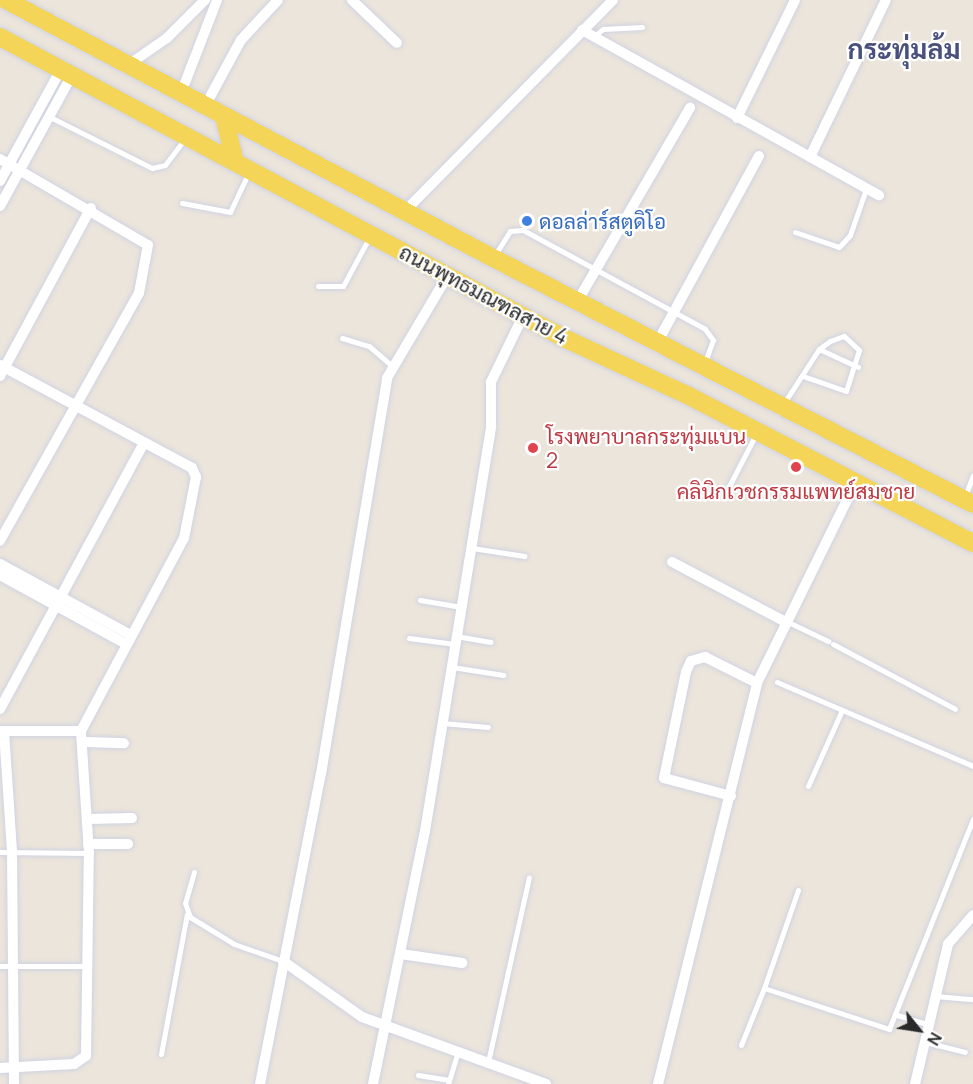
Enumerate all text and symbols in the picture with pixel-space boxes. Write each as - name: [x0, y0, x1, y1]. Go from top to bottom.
- district label: กระทุ่มล้ม: [848, 33, 960, 65]
- place label: ดอลล่าร์สตูดิโอ: [539, 208, 666, 234]
- marker: ดอลล่าร์สตูดิโอ: [520, 214, 534, 228]
- street label: ถนนพุทธมณฑลสาย 4: [395, 239, 573, 349]
- place label: โรงพยาบาลกระทุ่มแบน 2: [546, 423, 746, 473]
- marker: โรงพยาบาลกระทุ่มแบน 2: [524, 439, 542, 457]
- marker: คลินิกเวชกรรมแพทย์สมชาย: [787, 458, 805, 476]
- place label: คลินิกเวชกรรมแพทย์สมชาย: [677, 478, 915, 504]
- north arrow: [889, 1000, 949, 1060]
- text: N: [922, 1029, 947, 1049]

